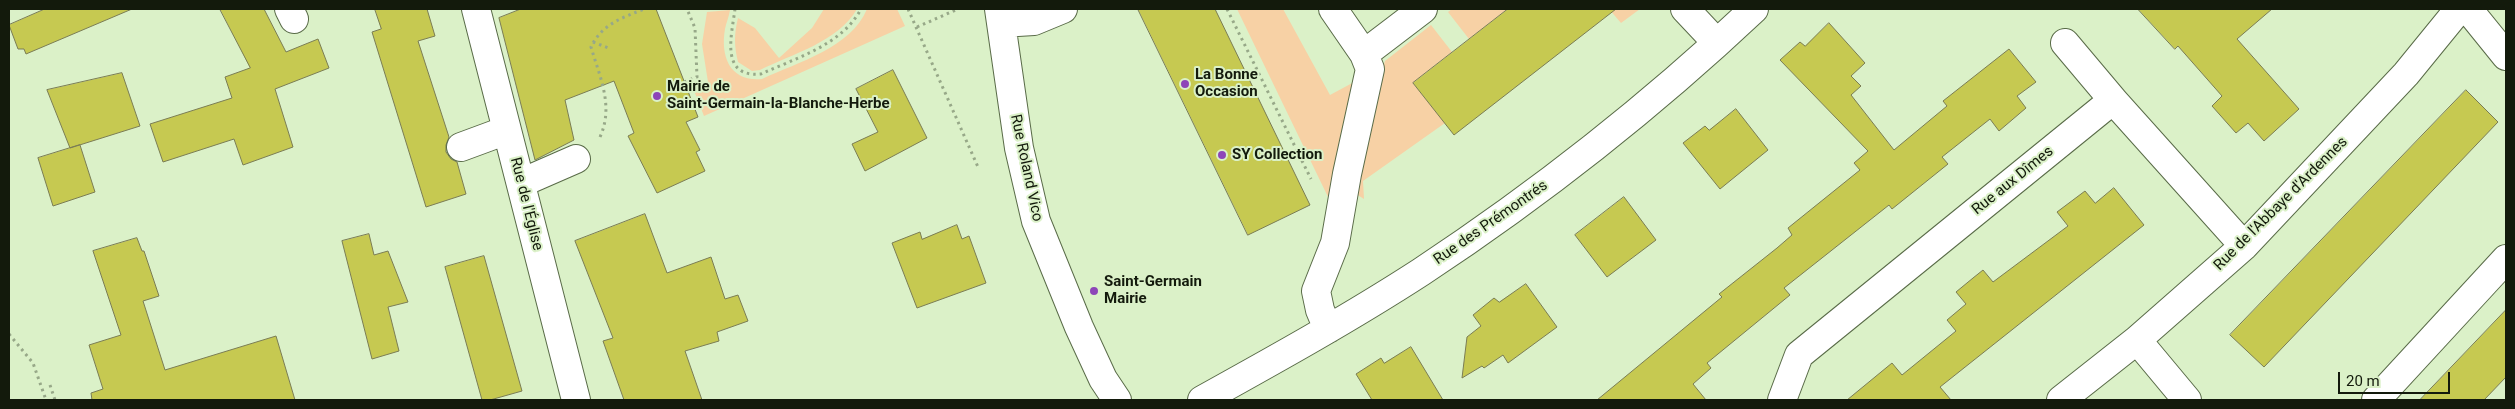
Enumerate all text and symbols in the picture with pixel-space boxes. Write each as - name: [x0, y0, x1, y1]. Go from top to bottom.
- place label: La Bonne Occasion: [1195, 66, 1258, 101]
- place label: Mairie de Saint-Germain-la-Blanche-Herbe: [667, 78, 890, 113]
- marker: La Bonne Occasion: [1179, 78, 1191, 90]
- marker: Mairie de Saint-Germain-la-Blanche-Herbe: [651, 90, 663, 102]
- street label: Rue Roland Vico: [1006, 113, 1046, 223]
- street label: Rue de l'Abbaye d'Ardennes: [2210, 133, 2352, 275]
- street label: Rue aux Dîmes: [1969, 143, 2057, 219]
- place label: SY Collection: [1232, 146, 1322, 164]
- marker: SY Collection: [1216, 149, 1228, 161]
- street label: Rue de l'Église: [506, 156, 546, 252]
- street label: Rue des Prémontrés: [1431, 177, 1551, 269]
- place label: Saint-Germain Mairie: [1104, 273, 1202, 308]
- marker: Saint-Germain Mairie: [1088, 285, 1100, 297]
- scale bar: [2340, 362, 2452, 394]
- text: 20 m: [2346, 372, 2380, 390]

